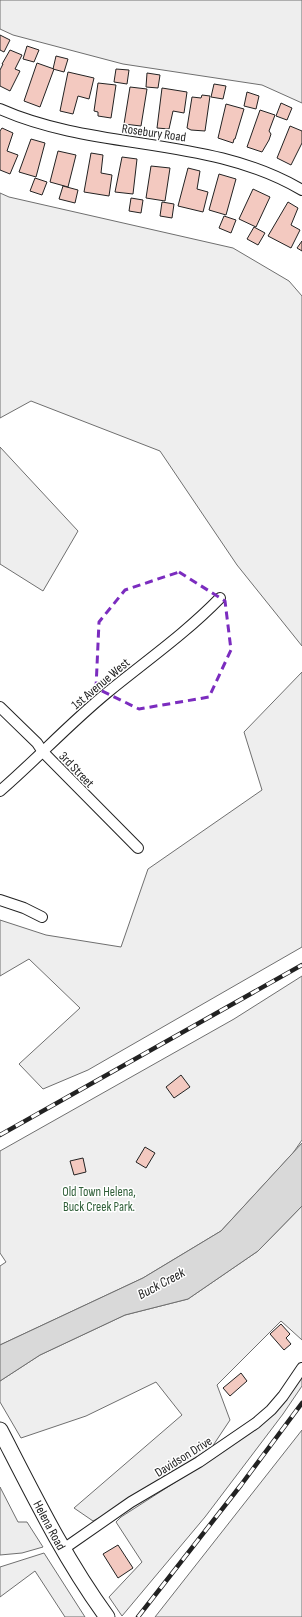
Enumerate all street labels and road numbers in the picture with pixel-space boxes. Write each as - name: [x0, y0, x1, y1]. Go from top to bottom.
- street label: Rosebury Road: [121, 121, 187, 145]
- street label: 1st Avenue West: [68, 655, 133, 713]
- street label: 3rd Street: [55, 748, 97, 791]
- street label: Davidson Drive: [152, 1433, 215, 1481]
- street label: Helena Road: [29, 1498, 69, 1553]

